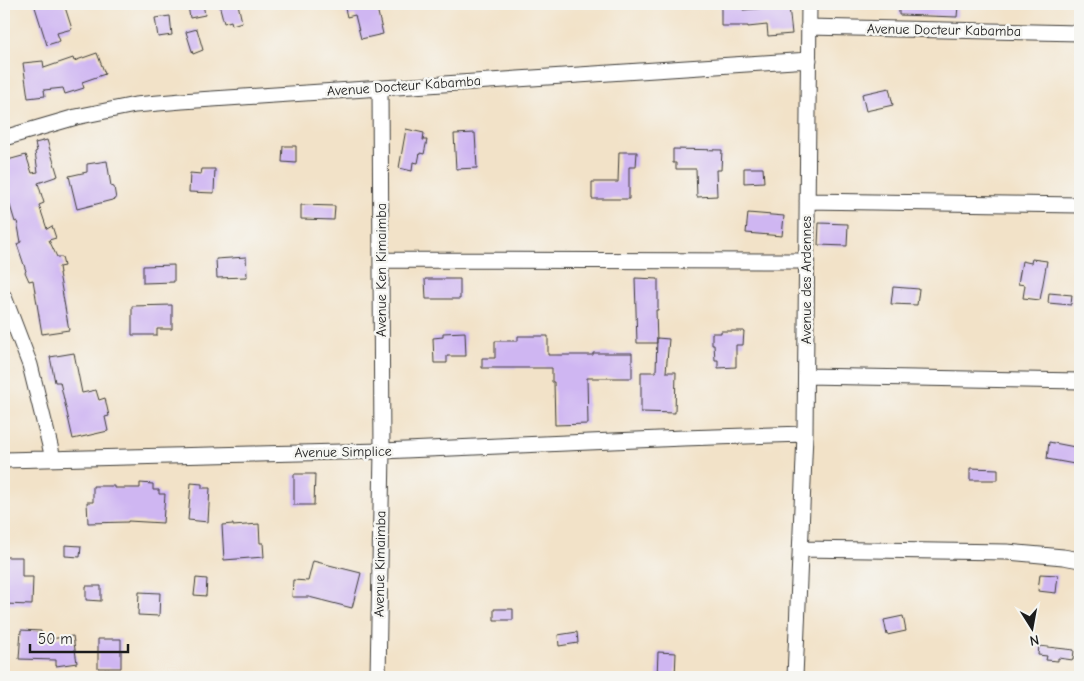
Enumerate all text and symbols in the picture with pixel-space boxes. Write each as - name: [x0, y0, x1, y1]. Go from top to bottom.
- street label: Avenue Docteur Kabamba: [867, 20, 1021, 40]
- street label: Avenue Docteur Kabamba: [326, 72, 482, 100]
- street label: Avenue Ken Kimaimba: [373, 203, 390, 337]
- street label: Avenue des Ardennes: [798, 216, 815, 344]
- street label: Avenue Simplice: [294, 443, 392, 461]
- street label: Avenue Kimaimba: [371, 511, 389, 617]
- north arrow: [1006, 604, 1056, 654]
- scale bar: [30, 621, 128, 653]
- text: 50 m: [38, 630, 73, 648]
- text: N: [1028, 631, 1040, 649]

